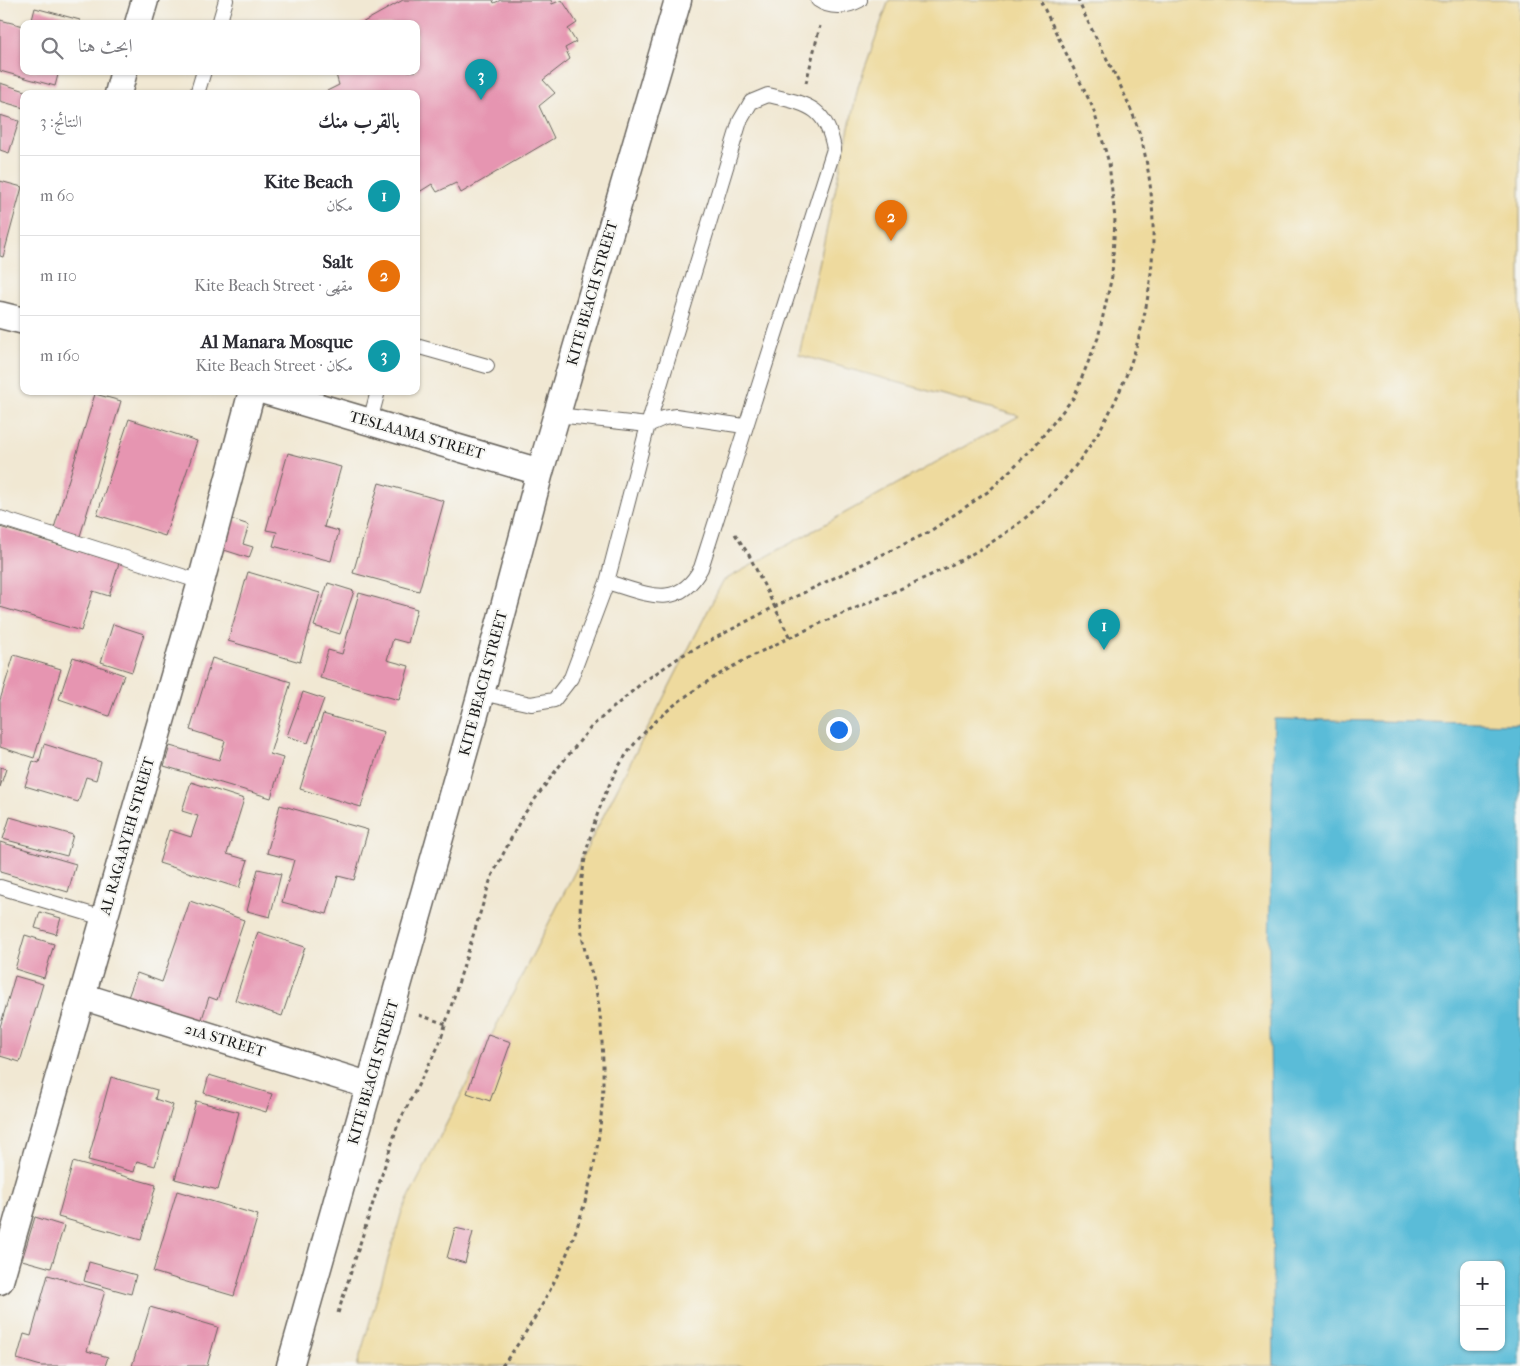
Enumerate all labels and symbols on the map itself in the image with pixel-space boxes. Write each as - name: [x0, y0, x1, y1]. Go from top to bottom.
- pin: 3: [465, 59, 497, 100]
- pin: 2: [875, 200, 907, 241]
- street label: KITE BEACH STREET: [563, 218, 622, 367]
- street label: TESLAAMA STREET: [347, 407, 487, 463]
- street label: KITE BEACH STREET: [455, 607, 511, 758]
- pin: 1: [1088, 609, 1120, 650]
- your location: [826, 717, 852, 743]
- street label: AL RAGAAYEH STREET: [96, 754, 158, 918]
- street label: KITE BEACH STREET: [344, 997, 403, 1146]
- street label: 21A STREET: [183, 1019, 268, 1061]

